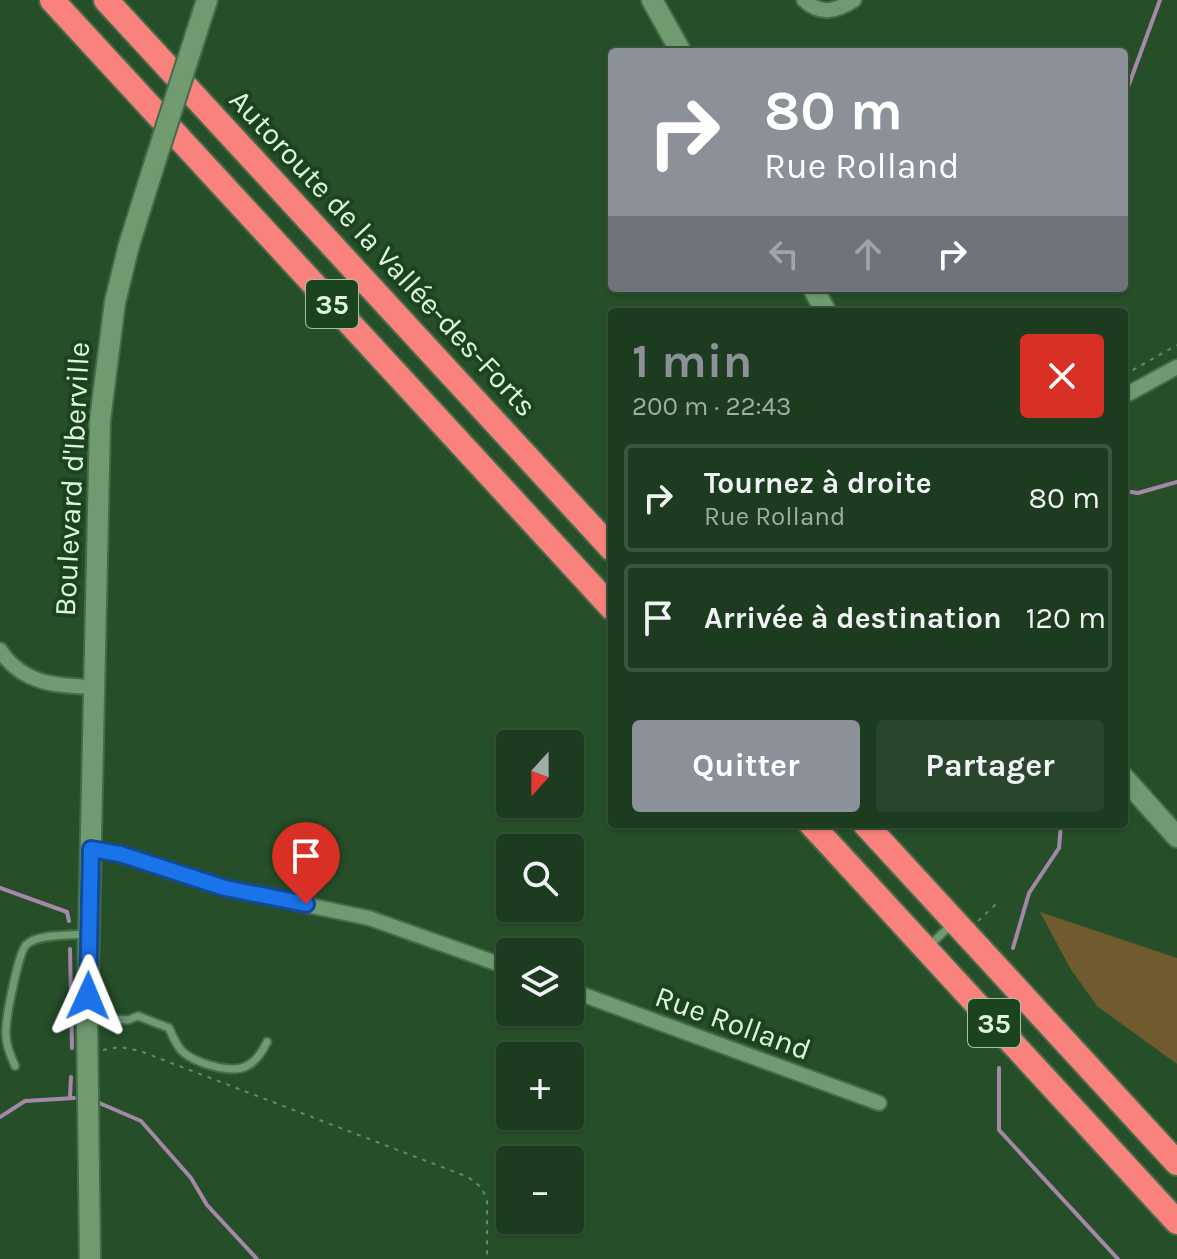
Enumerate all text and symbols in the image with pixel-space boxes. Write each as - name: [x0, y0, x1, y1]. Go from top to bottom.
- text: 80 m: [764, 78, 903, 143]
- icon: right: [632, 80, 736, 184]
- street label: Autoroute de la Vallée-des-Forts: [222, 82, 544, 424]
- text: Rue Rolland: [764, 145, 960, 187]
- icon: left: [762, 232, 806, 276]
- icon: ahead: [846, 232, 890, 276]
- icon: right: [930, 232, 974, 276]
- road number: 35: [306, 280, 358, 328]
- text: 1 min: [632, 333, 752, 389]
- button: close: [1020, 334, 1104, 418]
- street label: Boulevard d'Iberville: [47, 341, 97, 617]
- text: 200 m · 22:43: [632, 391, 791, 422]
- text: Tournez à droite: [704, 465, 932, 501]
- icon: right: [636, 476, 680, 520]
- text: 80 m: [1029, 480, 1100, 516]
- text: Rue Rolland: [704, 501, 845, 532]
- icon: arrive: [636, 596, 680, 640]
- text: Arrivée à destination: [704, 600, 1002, 636]
- text: 120 m: [1026, 600, 1106, 636]
- button: Quitter: [632, 720, 860, 812]
- button: Partager: [876, 720, 1104, 812]
- north arrow: [496, 730, 584, 818]
- map controls: [496, 730, 584, 1234]
- pin: [272, 822, 340, 904]
- icon: arrive: [284, 834, 328, 878]
- button: search: [496, 834, 584, 922]
- button: layers: [496, 938, 584, 1026]
- position arrow: [46, 954, 130, 1038]
- street label: Rue Rolland: [650, 978, 816, 1068]
- road number: 35: [968, 999, 1020, 1047]
- button: +: [496, 1042, 584, 1130]
- button: −: [496, 1146, 584, 1234]

